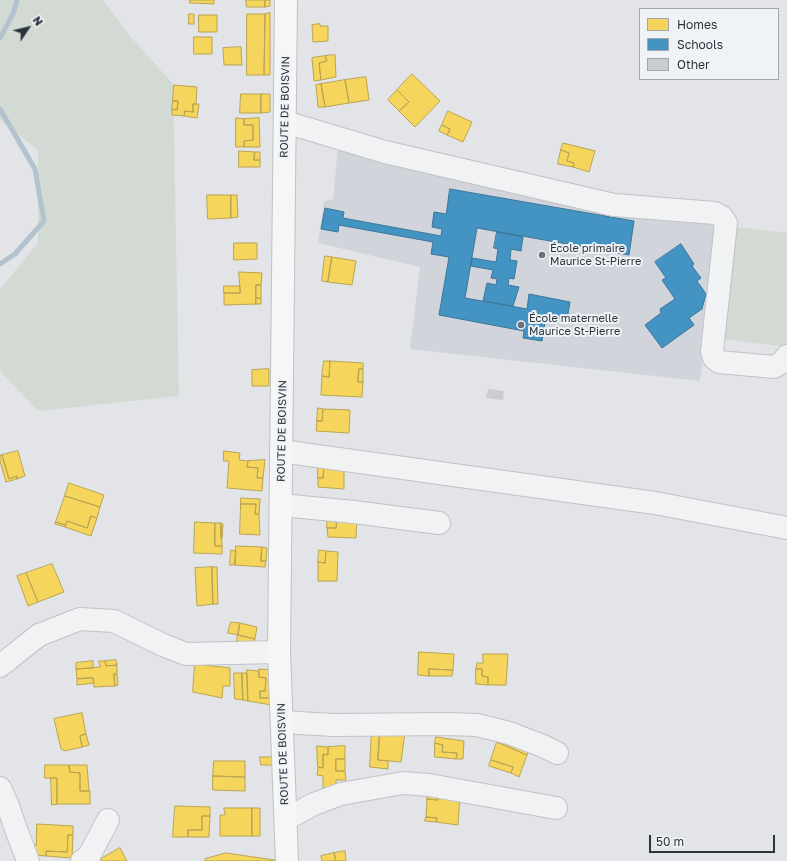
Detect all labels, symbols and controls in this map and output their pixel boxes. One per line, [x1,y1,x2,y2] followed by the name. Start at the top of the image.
[8,8,48,48] north arrow
[639,8,779,80] legend
[31,14,46,28] text: N
[677,17,717,32] text: Homes
[677,37,723,52] text: Schools
[278,56,292,158] street label: ROUTE DE BOISVIN
[677,57,710,72] text: Other
[550,242,641,268] place label: École primaire Maurice St-Pierre
[537,250,547,260] marker: École primaire Maurice St-Pierre
[529,312,620,338] place label: École maternelle Maurice St-Pierre
[516,320,526,330] marker: École maternelle Maurice St-Pierre
[275,380,289,482] street label: ROUTE DE BOISVIN
[275,703,291,805] street label: ROUTE DE BOISVIN
[651,827,777,853] scale bar
[656,834,684,849] text: 50 m

